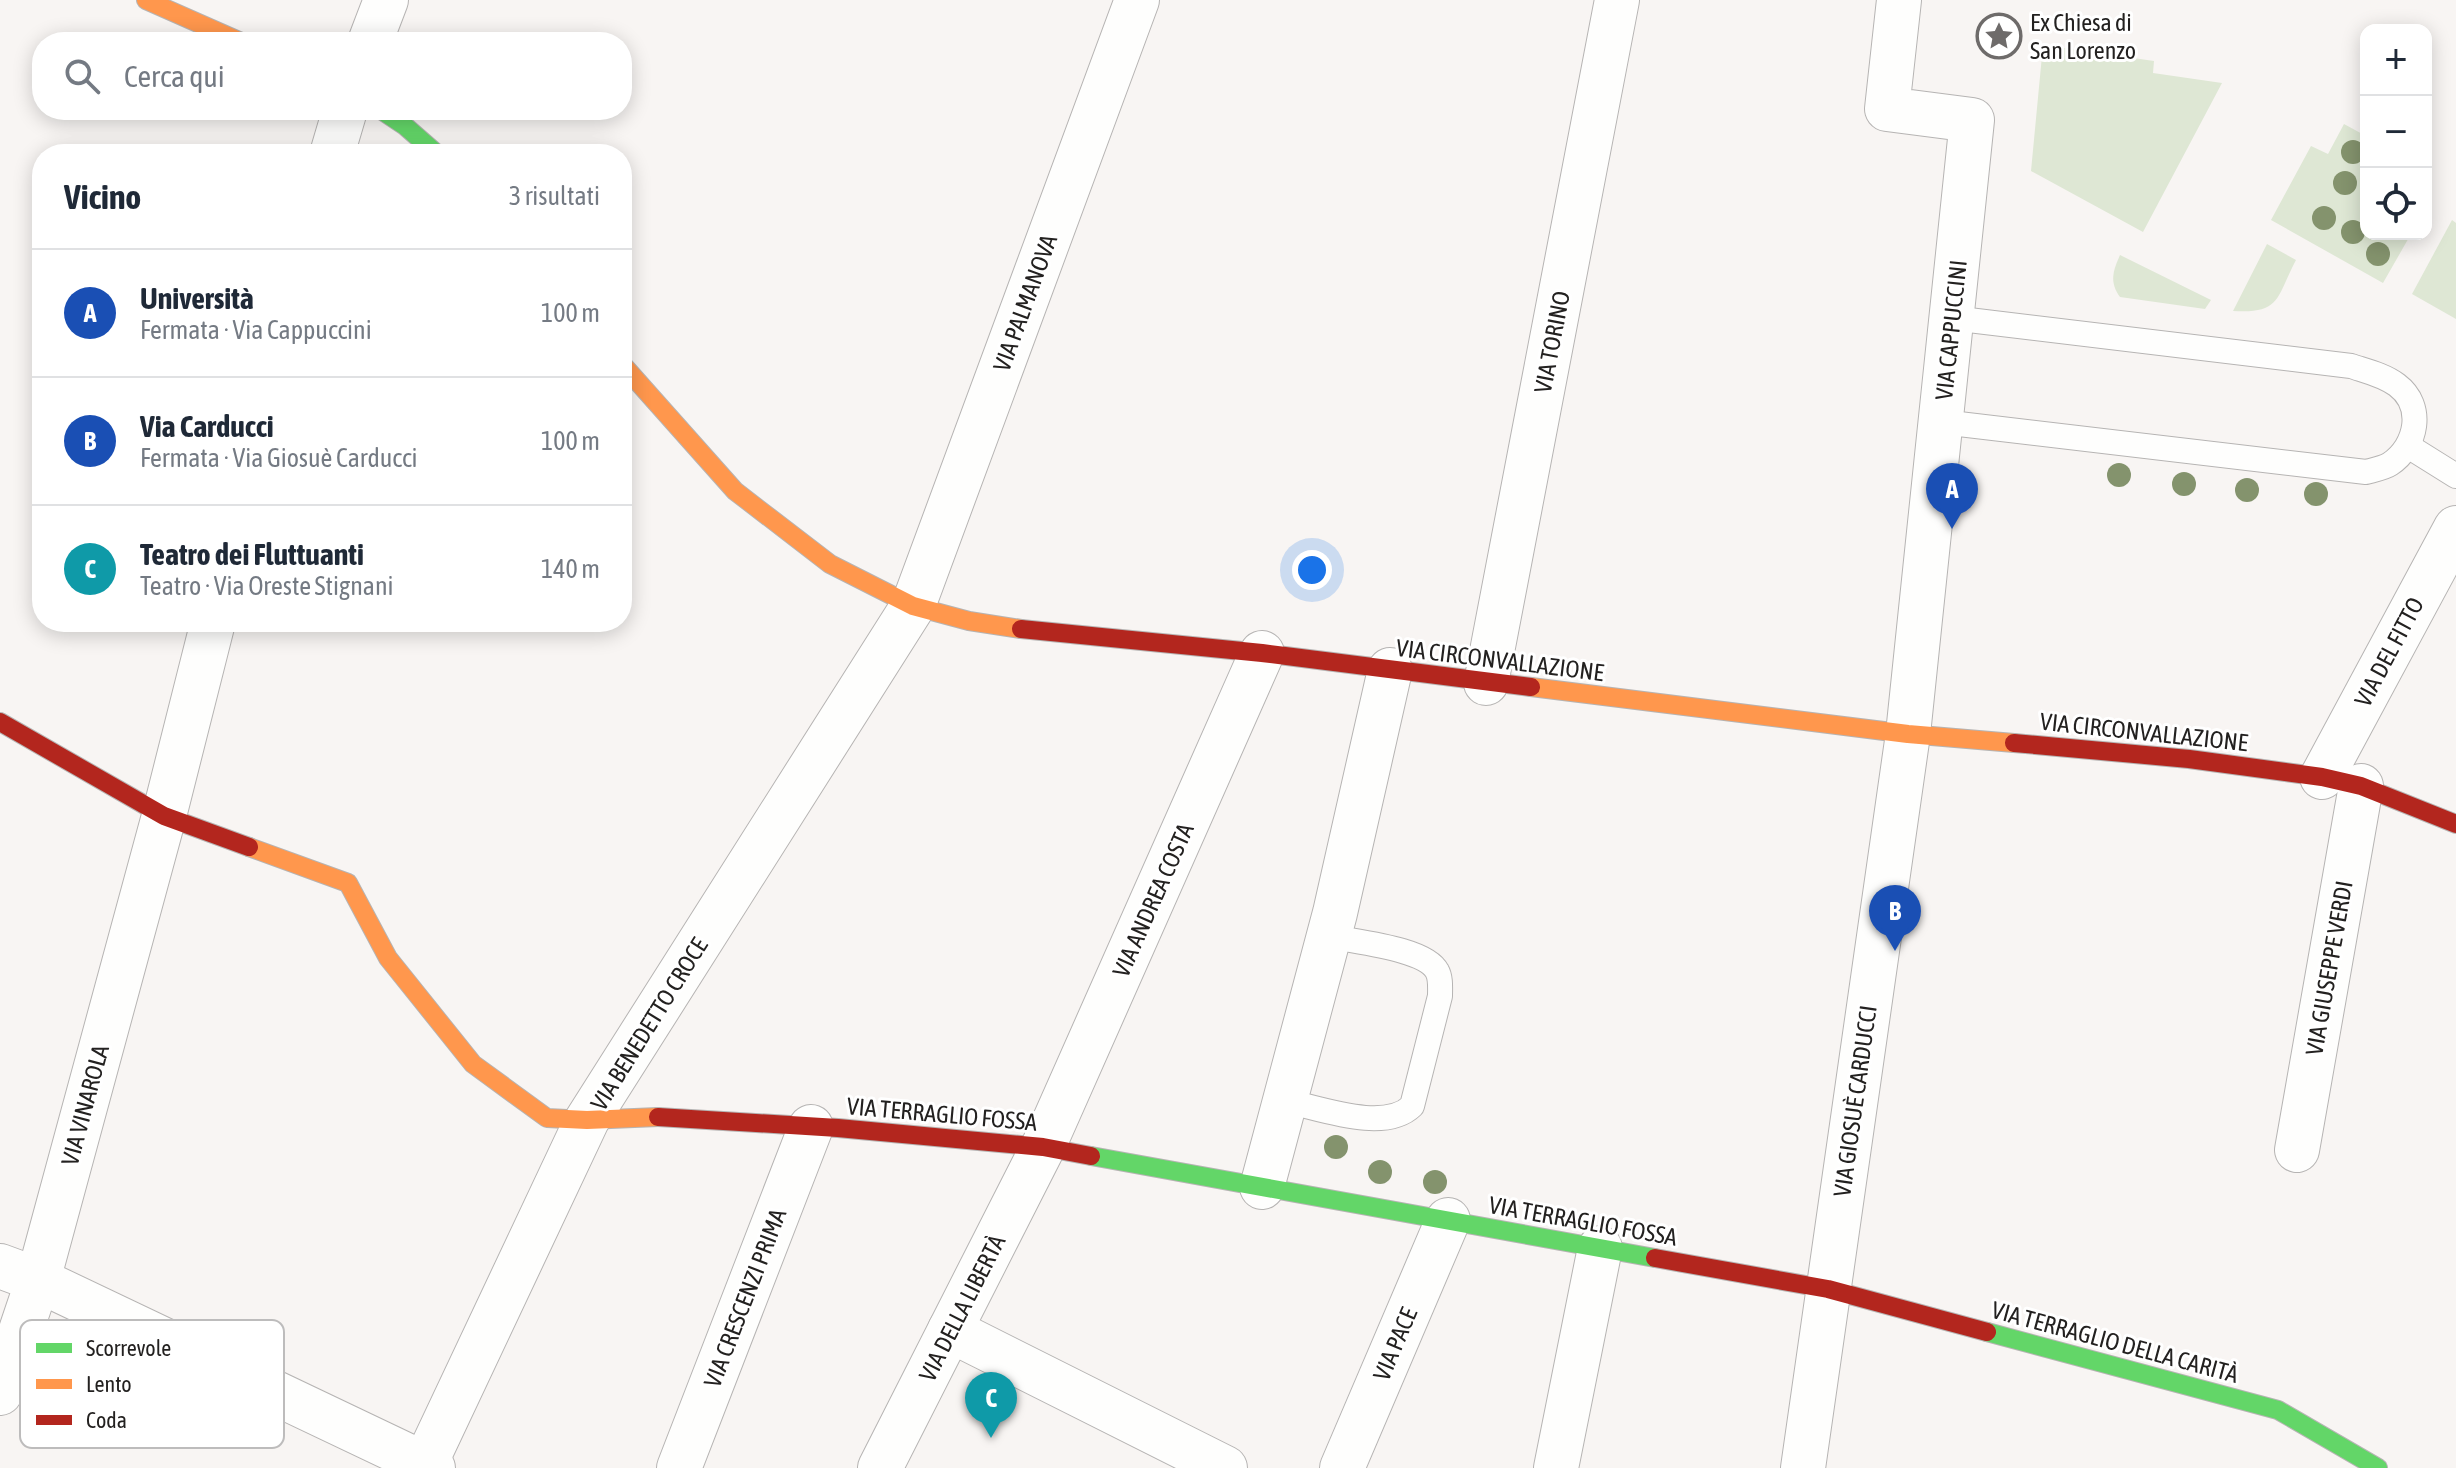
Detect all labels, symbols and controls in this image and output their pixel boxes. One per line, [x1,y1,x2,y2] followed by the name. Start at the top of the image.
[2030,9,2136,64] place label: Ex Chiesa di San Lorenzo
[1975,12,2023,60] place icon: Ex Chiesa di San Lorenzo
[2360,24,2432,240] map controls
[2360,24,2432,96] button: +
[32,32,632,120] search box
[60,54,104,98] icon: search
[124,59,225,93] text: Cerca qui
[2360,96,2432,168] button: −
[2360,168,2432,240] button: locate
[64,177,141,216] text: Vicino
[509,181,600,211] text: 3 risultati
[988,231,1062,375] street label: VIA PALMANOVA
[1930,259,1972,401] street label: VIA CAPPUCCINI
[140,281,254,315] text: Università
[1529,289,1575,395] street label: VIA TORINO
[84,298,96,328] text: A
[541,298,600,328] text: 100 m
[140,315,372,345] text: Fermata · Via Cappuccini
[140,409,274,443] text: Via Carducci
[84,426,96,456] text: B
[541,426,600,456] text: 100 m
[140,443,418,473] text: Fermata · Via Giosuè Carducci
[1926,463,1978,529] pin: A
[140,537,364,571] text: Teatro dei Fluttuanti
[1292,550,1332,590] your location
[84,554,96,584] text: C
[541,554,600,584] text: 140 m
[140,571,393,601] text: Teatro · Via Oreste Stignani
[2349,593,2429,711] street label: VIA DEL FITTO
[1395,634,1605,686] street label: VIA CIRCONVALLAZIONE
[2039,708,2249,756] street label: VIA CIRCONVALLAZIONE
[1107,819,1199,981] street label: VIA ANDREA COSTA
[2300,879,2358,1057] street label: VIA GIUSEPPE VERDI
[1869,885,1921,951] pin: B
[585,933,713,1115] street label: VIA BENEDETTO CROCE
[1828,1004,1882,1198] street label: VIA GIOSUÈ CARDUCCI
[56,1042,114,1168] street label: VIA VINAROLA
[846,1092,1038,1136] street label: VIA TERRAGLIO FOSSA
[1487,1191,1679,1251] street label: VIA TERRAGLIO FOSSA
[699,1205,792,1391] street label: VIA CRESCENZI PRIMA
[914,1230,1011,1386] street label: VIA DELLA LIBERTÀ
[1989,1296,2241,1388] street label: VIA TERRAGLIO DELLA CARITÀ
[1368,1304,1422,1384] street label: VIA PACE
[20,1320,284,1448] legend
[86,1335,171,1361] text: Scorrevole
[86,1371,132,1397] text: Lento
[965,1372,1017,1438] pin: C
[86,1407,127,1433] text: Coda

